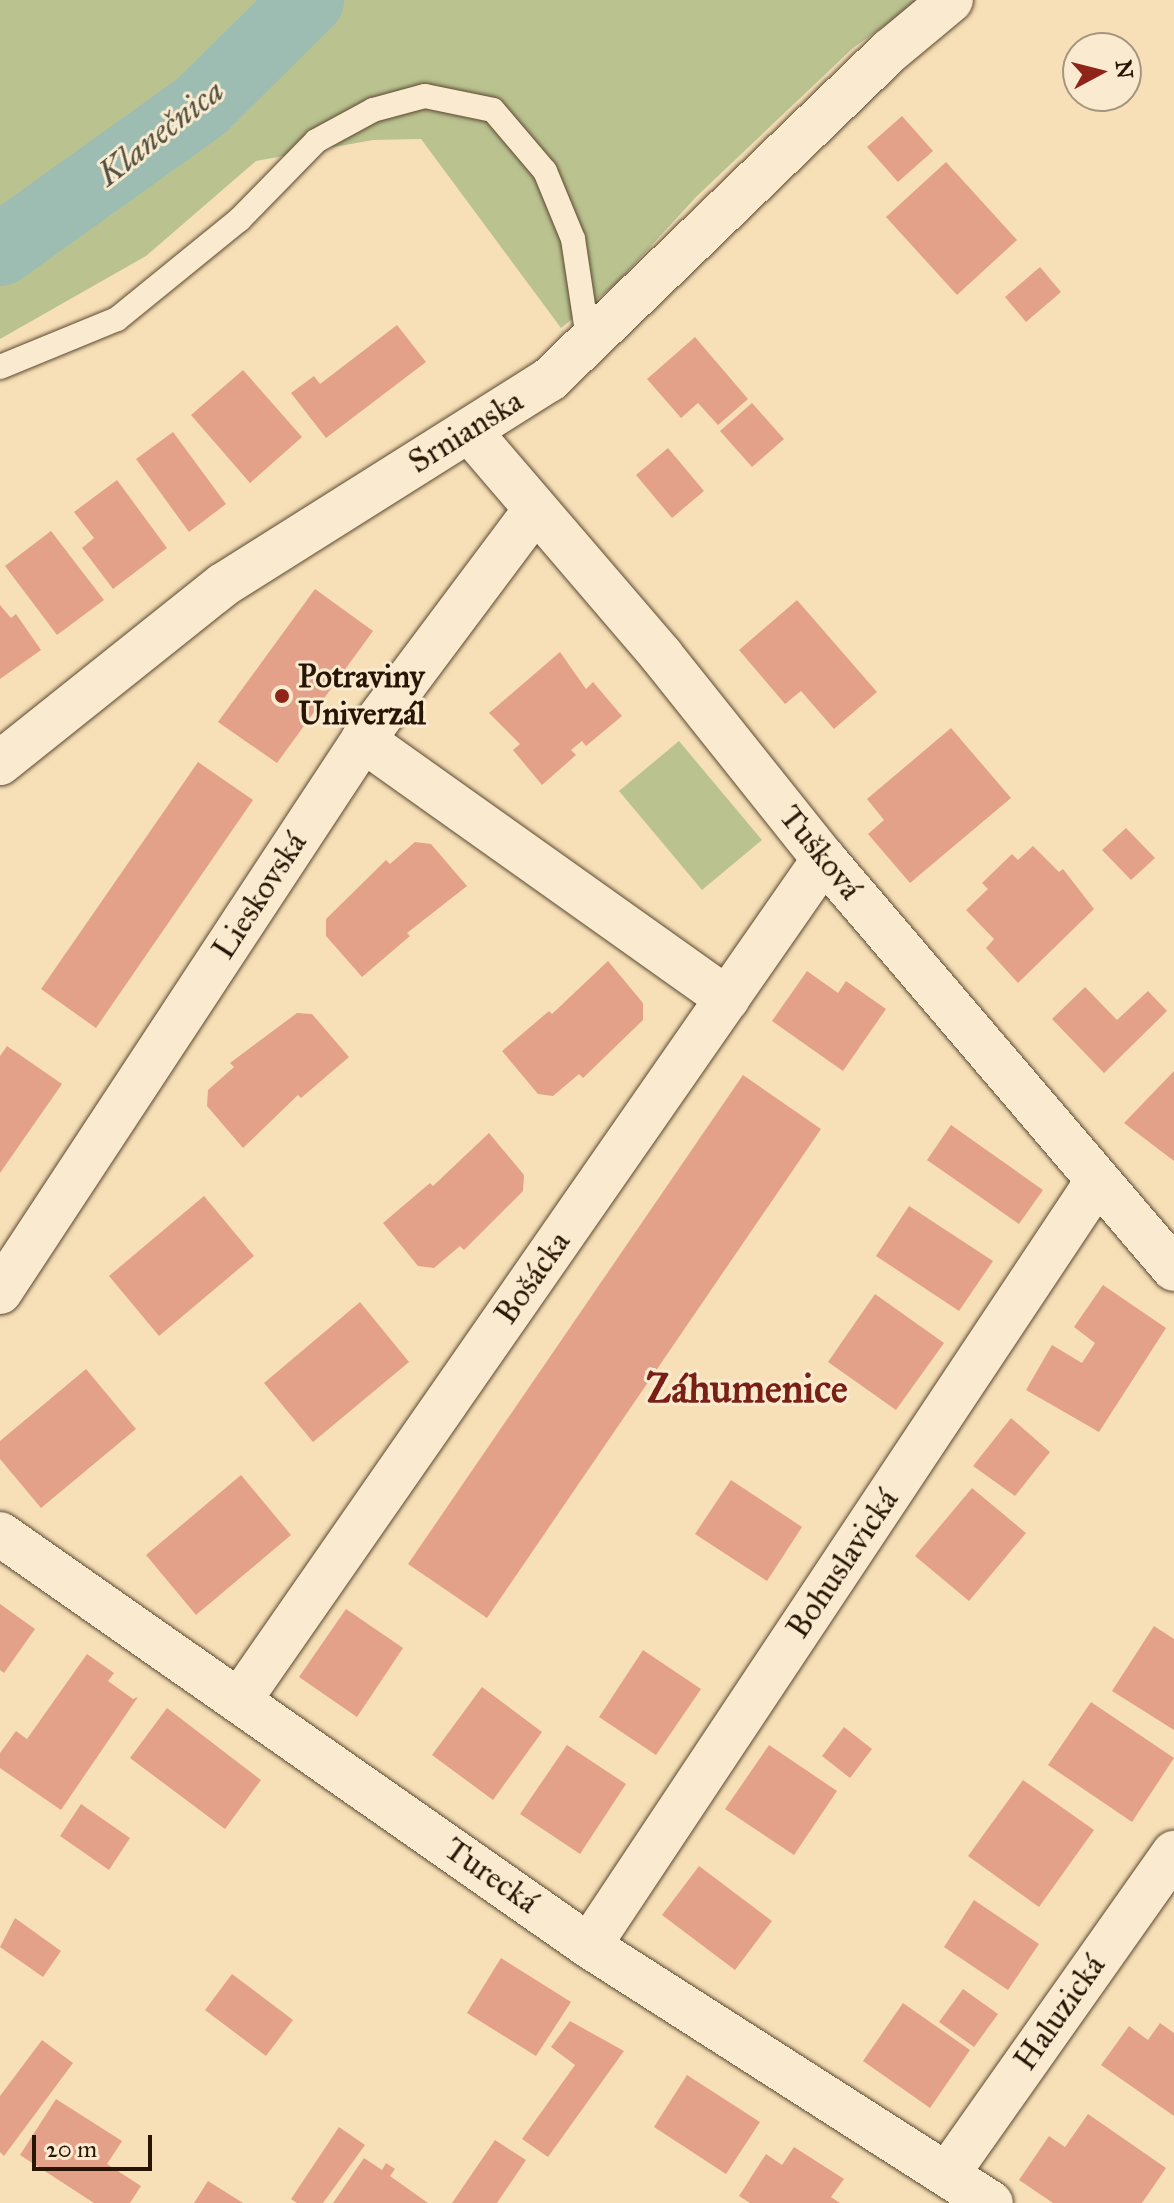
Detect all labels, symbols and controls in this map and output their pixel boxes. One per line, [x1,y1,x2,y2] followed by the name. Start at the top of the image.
[1062,32,1142,112] north arrow
[1110,58,1139,80] text: N
[89,70,231,194] water label: Klanečnica
[402,382,530,482] street label: Srnianska
[298,659,426,734] place label: Potraviny Univerzál
[273,687,291,705] marker: Potraviny Univerzál
[771,798,869,908] street label: Tušková
[205,825,315,967] street label: Lieskovská
[487,1224,579,1332] street label: Bošácka
[646,1365,848,1413] district label: Záhumenice
[779,1482,907,1646] street label: Bohuslavická
[437,1830,545,1922] street label: Turecká
[1006,1948,1114,2078] street label: Haluzická
[36,2119,156,2169] scale bar
[46,2134,97,2164] text: 20 m

